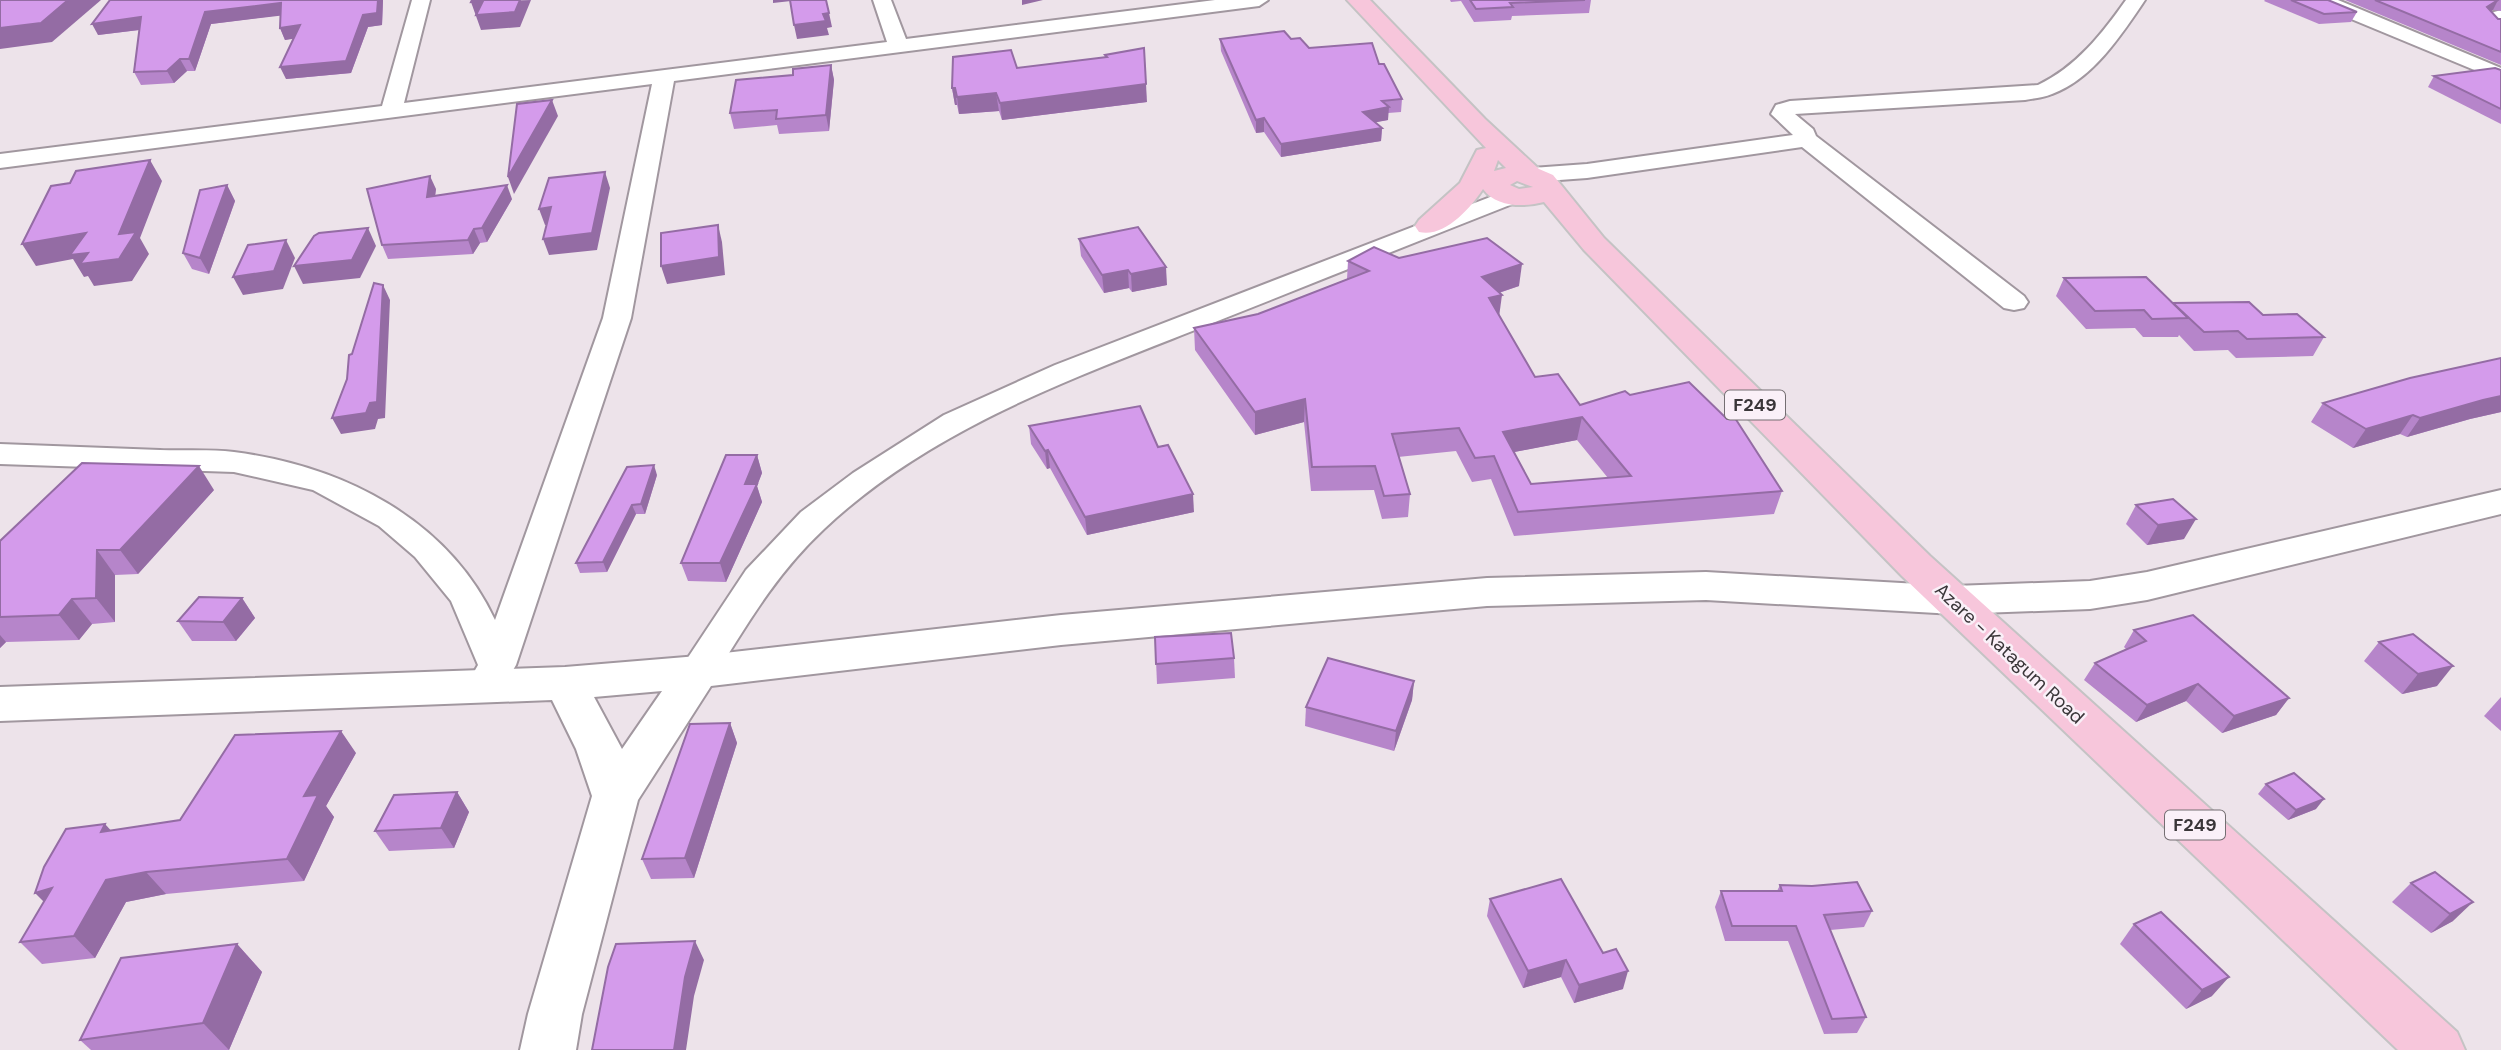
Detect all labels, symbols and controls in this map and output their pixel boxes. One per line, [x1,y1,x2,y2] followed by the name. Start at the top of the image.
[1725,390,1785,419] road number: F249
[1930,577,2090,729] street label: Azare - Katagum Road
[2165,810,2225,840] road number: F249

